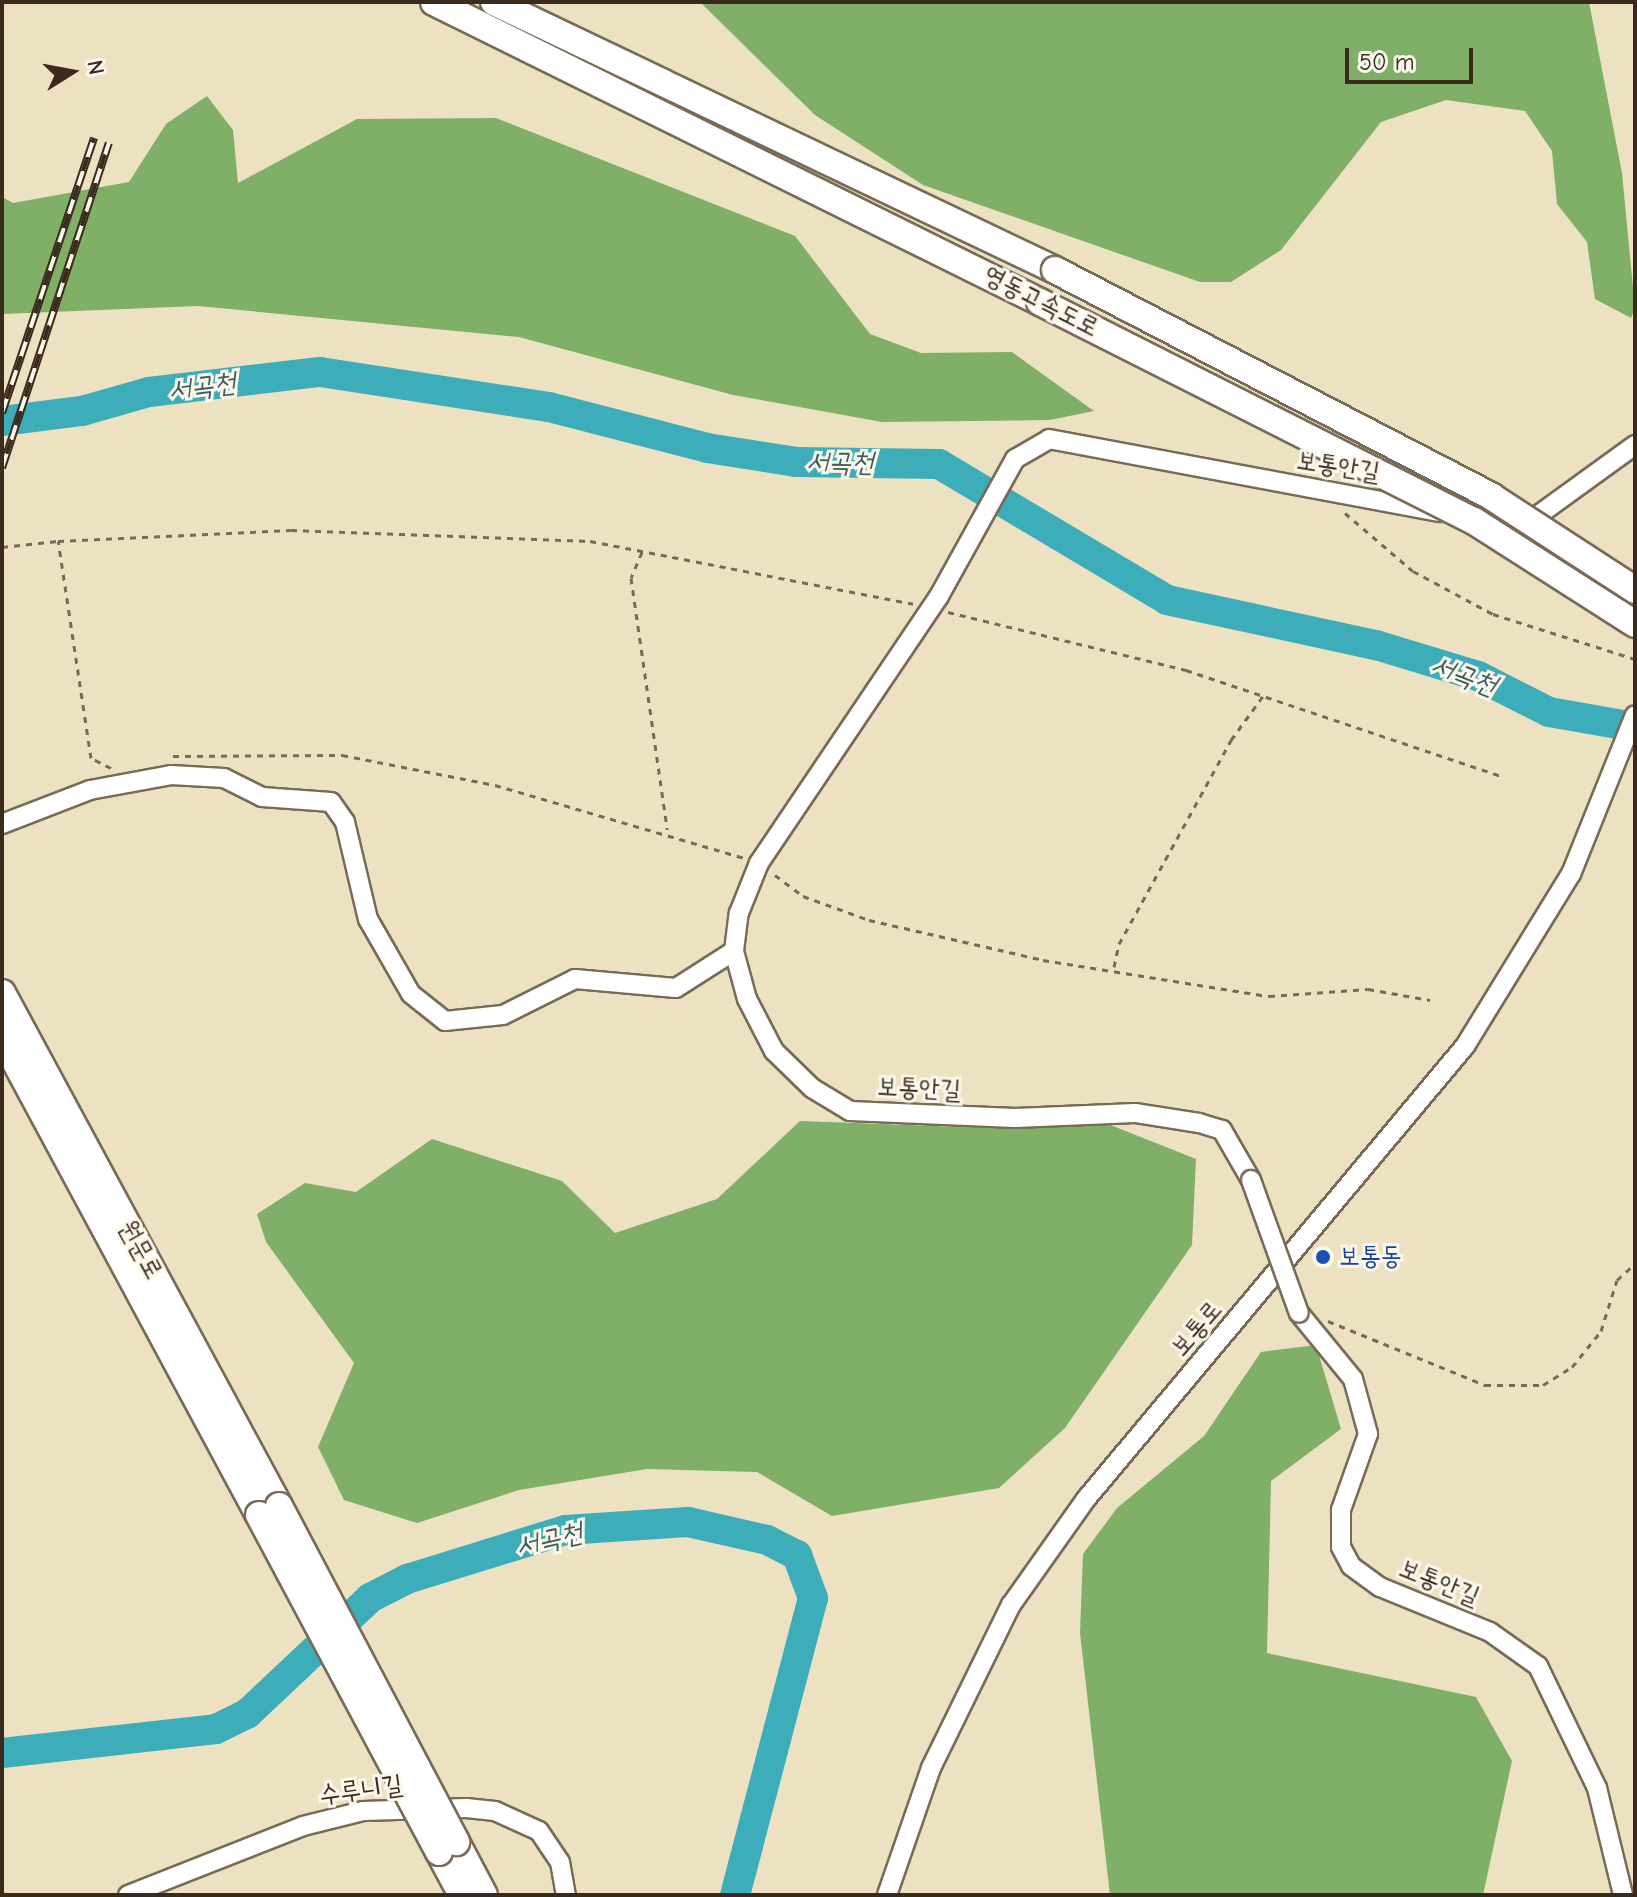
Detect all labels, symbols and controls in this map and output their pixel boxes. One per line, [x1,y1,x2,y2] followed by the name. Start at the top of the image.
[32,32,112,112] north arrow
[1349,32,1477,82] scale bar
[1359,48,1415,76] text: 50 m
[81,58,110,77] text: N
[978,260,1104,344] street label: 영동고속도로
[166,365,238,407] water label: 서곡천
[806,445,874,479] water label: 서곡천
[1294,445,1382,489] street label: 보통안길
[1426,647,1502,703] water label: 서곡천
[876,1071,962,1107] street label: 보통안길
[111,1215,169,1285] street label: 원문로
[1339,1241,1402,1273] place label: 보통동
[1314,1248,1332,1266] marker: 보통동
[1165,1295,1229,1363] street label: 보통로
[512,1515,586,1563] water label: 서곡천
[1394,1553,1484,1613] street label: 보통안길
[317,1770,405,1812] street label: 수루니길

